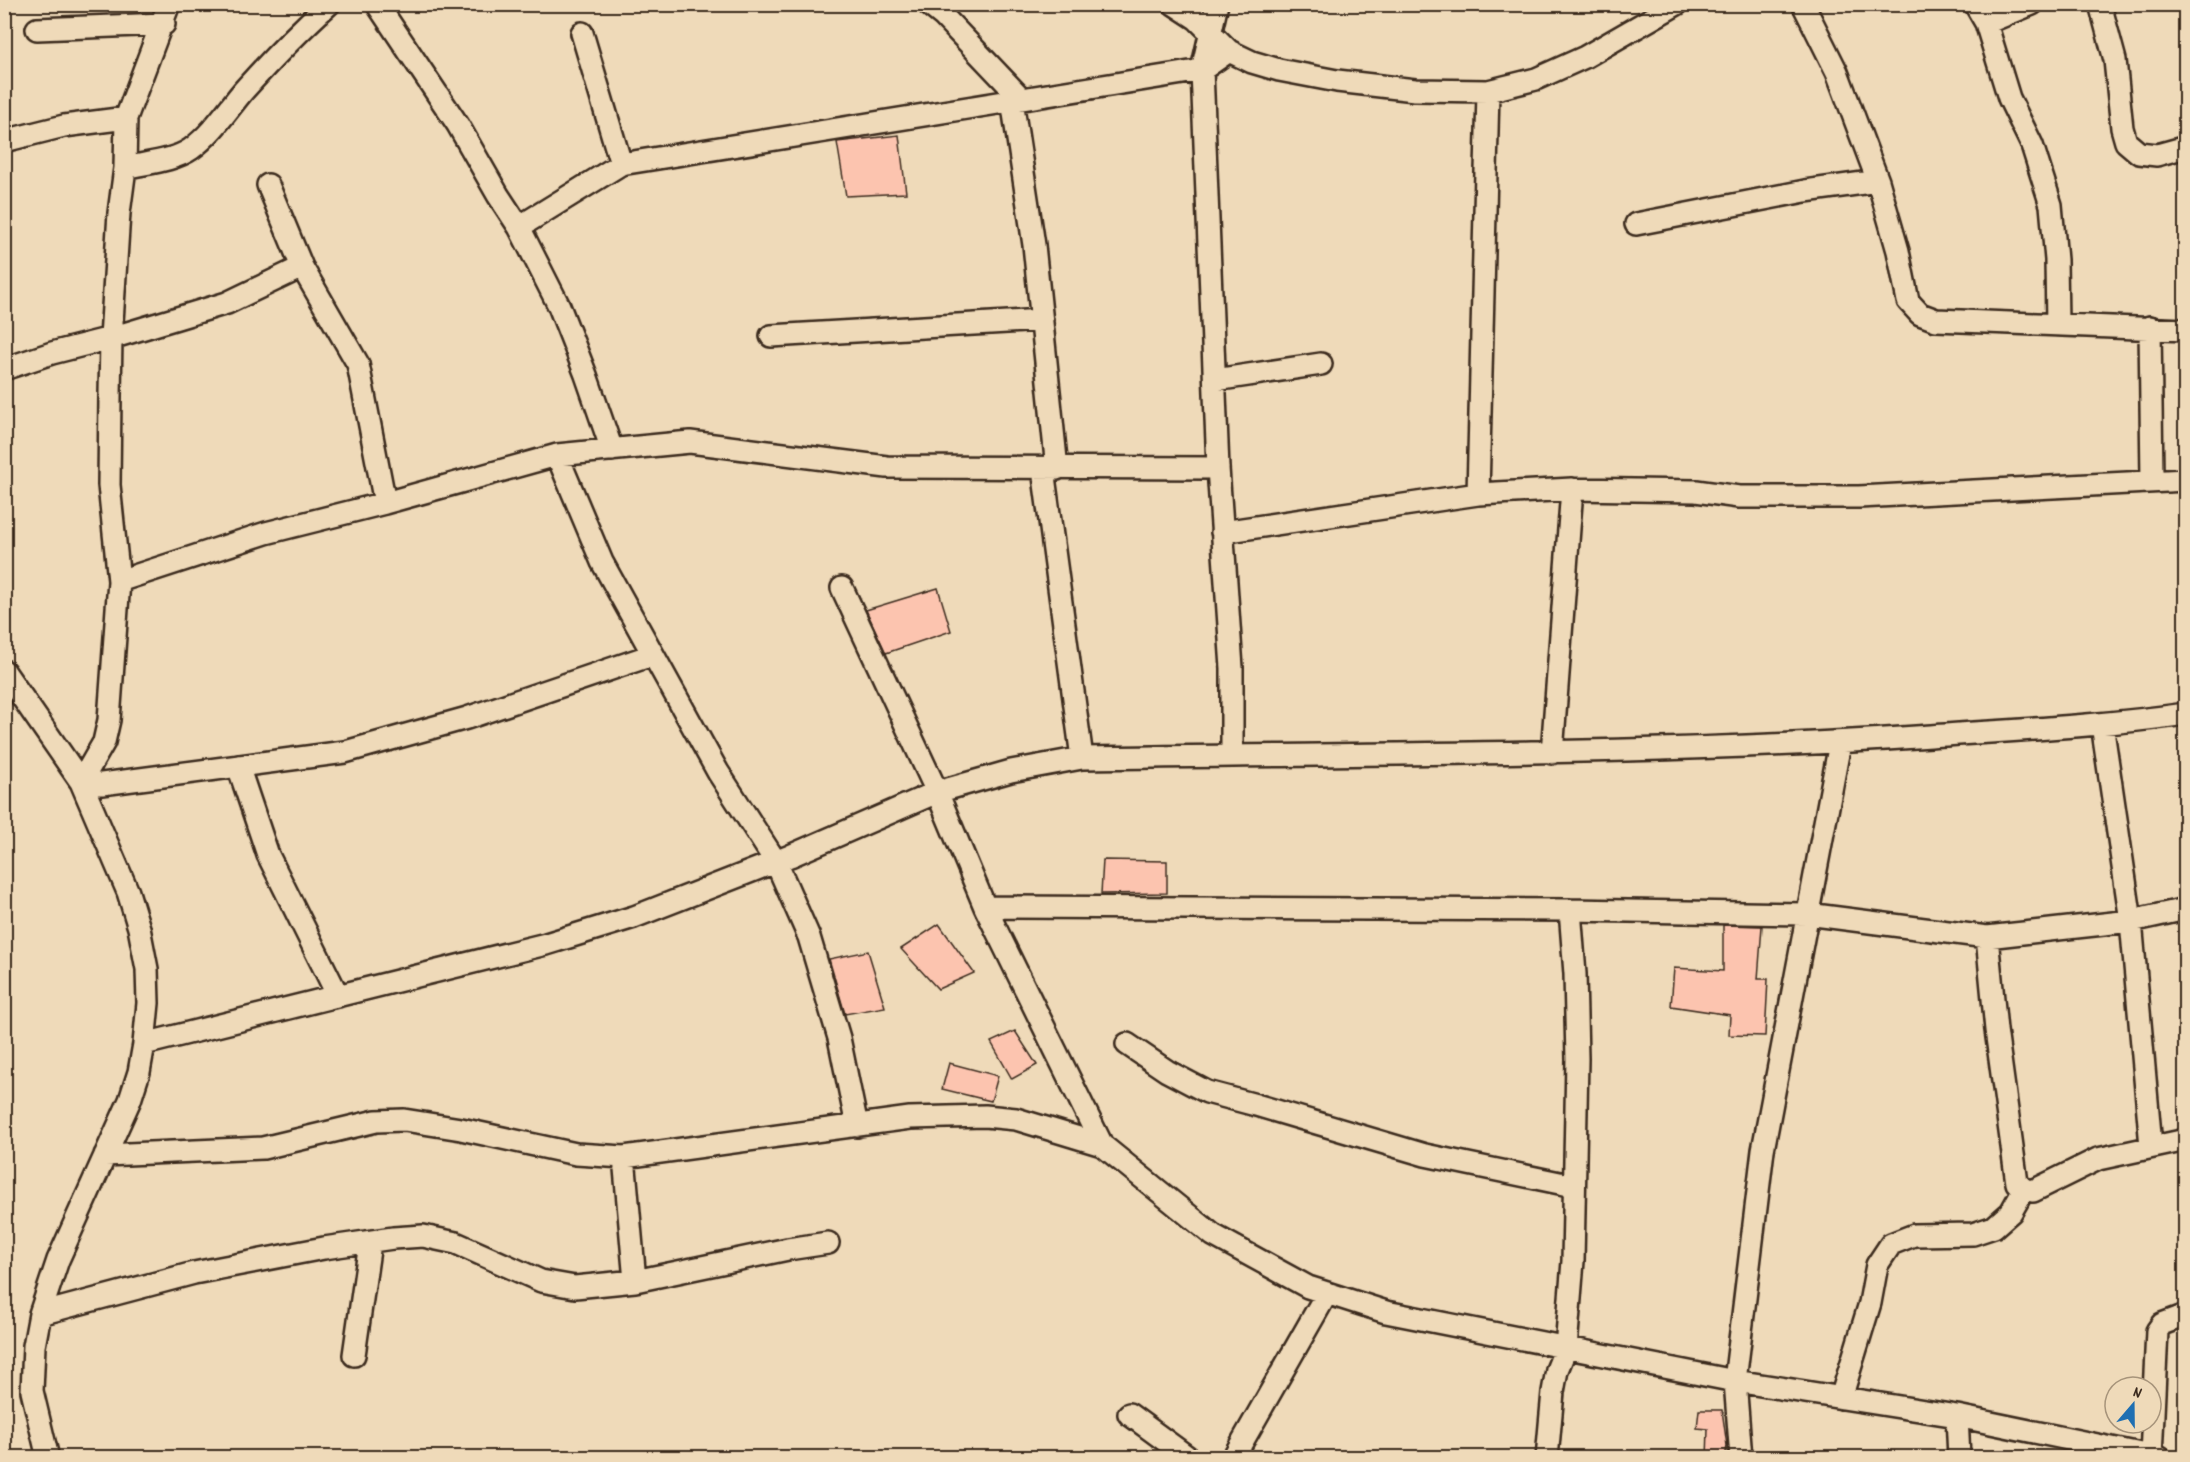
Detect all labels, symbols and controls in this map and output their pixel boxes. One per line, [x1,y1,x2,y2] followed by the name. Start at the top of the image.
[2103,1375,2163,1435] north arrow
[2130,1381,2145,1405] text: N

